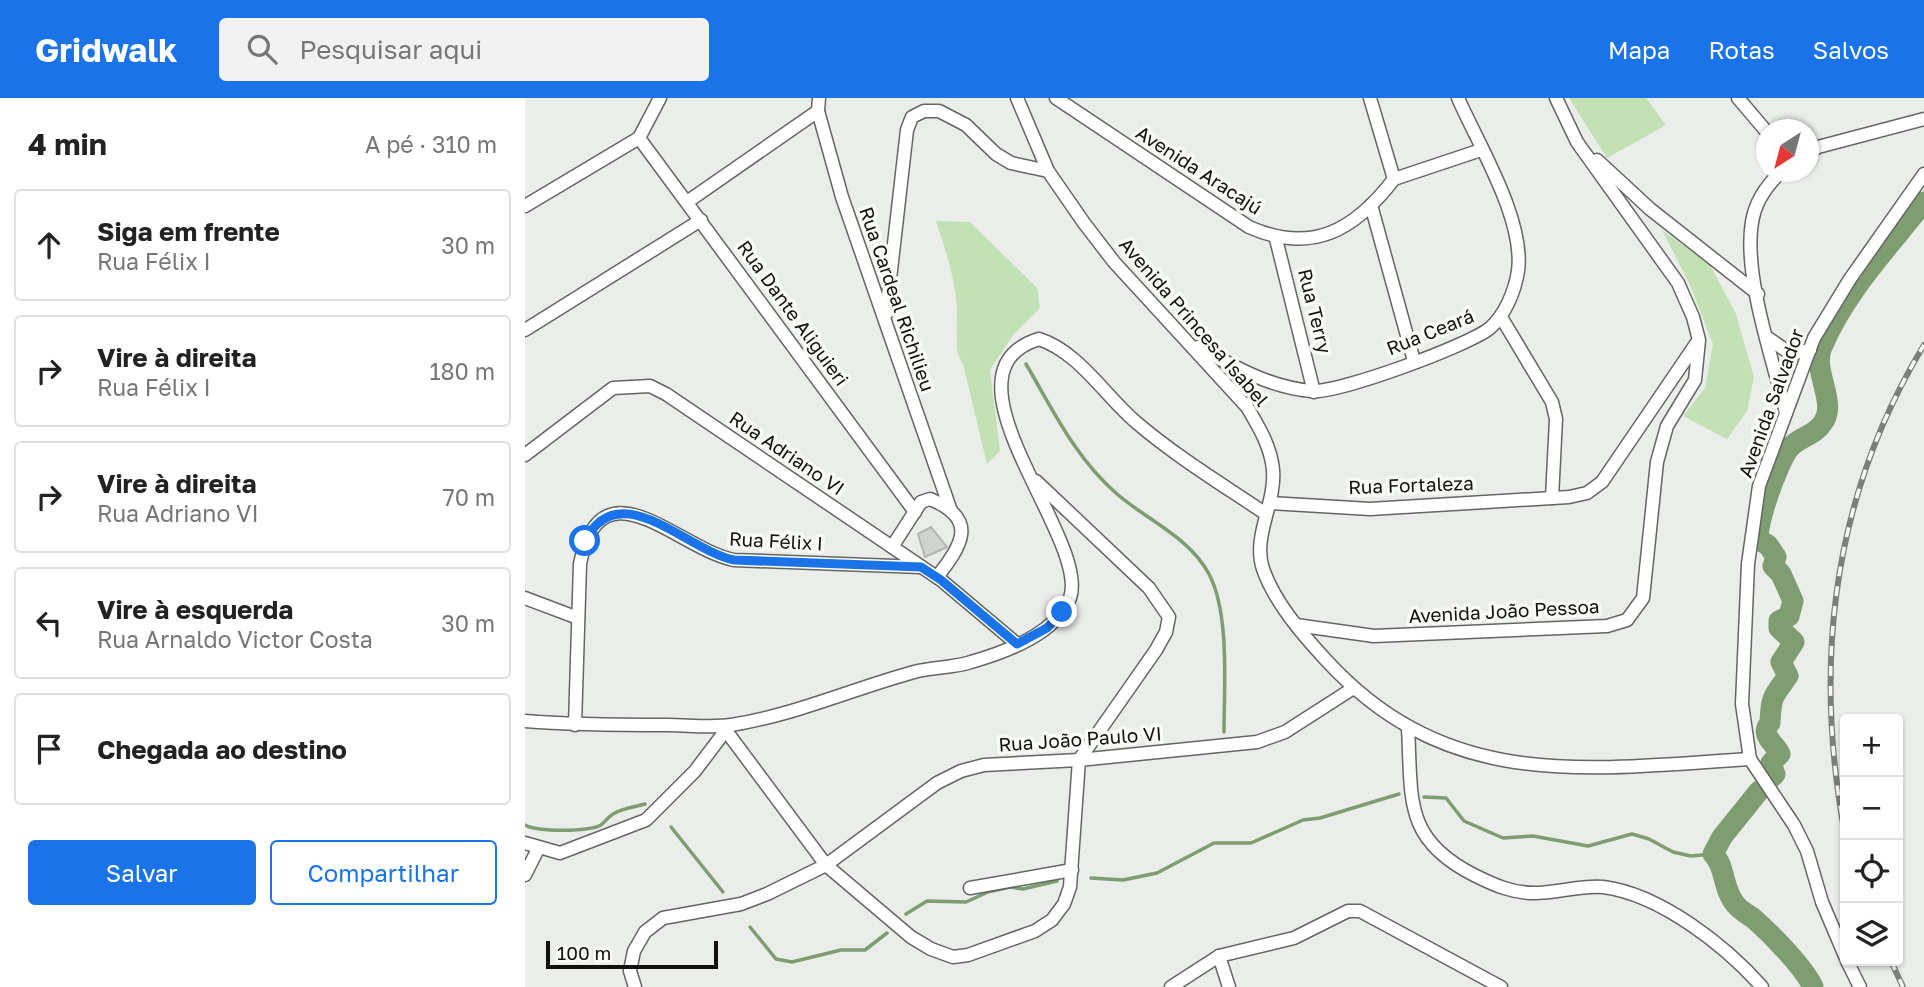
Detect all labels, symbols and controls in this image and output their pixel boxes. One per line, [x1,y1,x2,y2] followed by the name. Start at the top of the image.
[219,18,709,81] search box
[35,30,177,69] text: Gridwalk
[243,30,281,68] icon: search
[299,34,482,65] text: Pesquisar aqui
[1608,35,1670,64] text: Mapa
[1708,35,1775,64] text: Rotas
[1813,35,1889,64] text: Salvos
[1756,119,1819,182] north arrow
[1132,120,1266,219] street label: Avenida Aracajú
[28,126,107,162] text: 4 min
[365,130,497,158] text: A pé · 310 m
[855,204,940,394] street label: Rua Cardeal Richilieu
[97,216,280,247] text: Siga em frente
[30,226,68,264] icon: ahead
[441,231,495,259] text: 30 m
[1115,233,1274,411] street label: Avenida Princesa Isabel
[733,236,854,390] street label: Rua Dante Aliguieri
[97,247,211,275] text: Rua Félix I
[1294,266,1337,356] street label: Rua Terry
[1383,304,1477,359] street label: Rua Ceará
[1733,325,1808,480] street label: Avenida Salvador
[97,342,257,373] text: Vire à direita
[30,352,68,390] icon: right
[429,357,495,385] text: 180 m
[97,373,211,401] text: Rua Félix I
[726,406,849,499] street label: Rua Adriano VI
[97,468,257,499] text: Vire à direita
[1348,471,1474,498] street label: Rua Fortaleza
[30,478,68,516] icon: right
[442,483,495,511] text: 70 m
[97,499,259,527] text: Rua Adriano VI
[569,525,600,556] route start
[728,527,824,554] street label: Rua Félix I
[97,594,293,625] text: Vire à esquerda
[1408,594,1600,627] street label: Avenida João Pessoa
[1046,596,1077,627] route end
[30,604,68,642] icon: left
[441,609,495,637] text: 30 m
[97,625,373,653] text: Rua Arnaldo Victor Costa
[1840,714,1903,966] map controls
[1840,714,1903,777] button: +
[998,721,1162,756] street label: Rua João Paulo VI
[30,730,68,768] icon: arrive
[97,734,347,765] text: Chegada ao destino
[1840,777,1903,840] button: −
[28,840,256,905] button: Salvar
[270,840,497,905] button: Compartilhar
[1840,840,1903,903] button: locate
[1840,903,1903,966] button: layers
[546,938,717,970] scale bar
[557,941,611,964] text: 100 m

